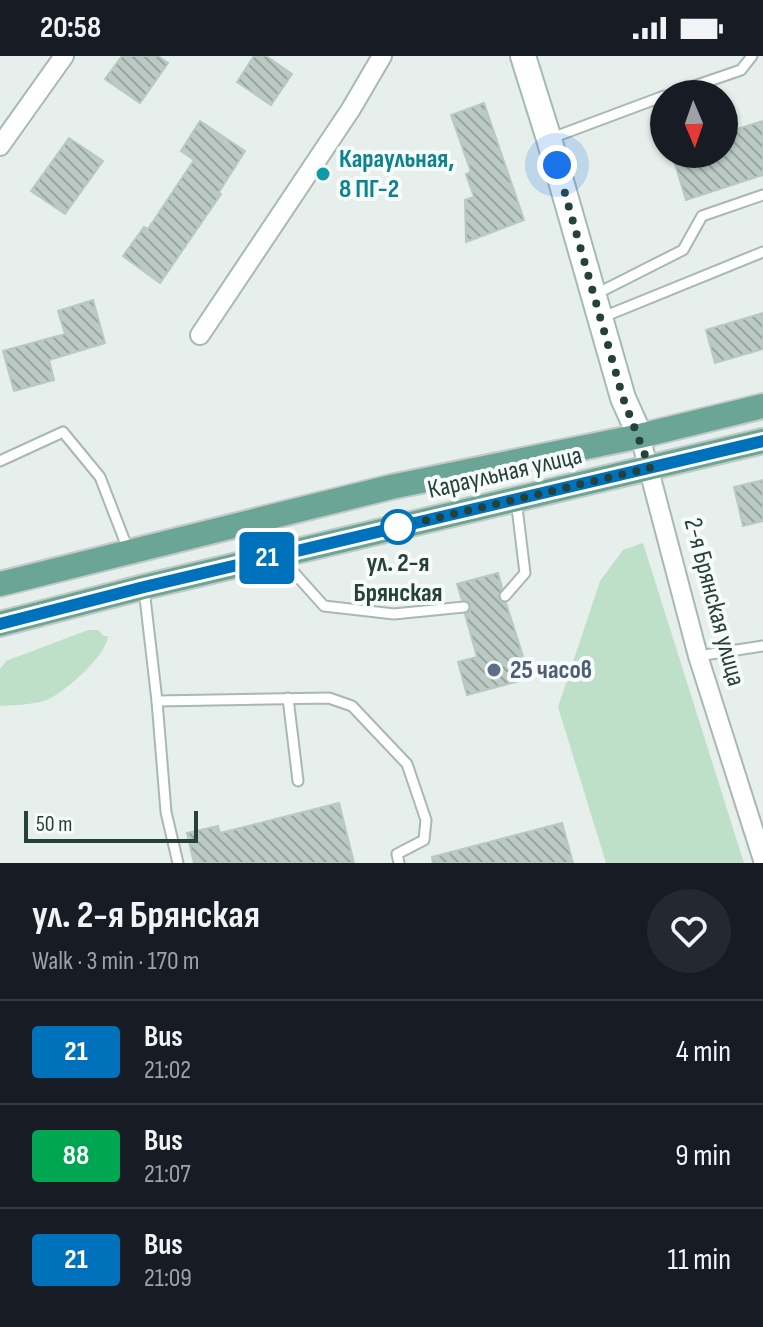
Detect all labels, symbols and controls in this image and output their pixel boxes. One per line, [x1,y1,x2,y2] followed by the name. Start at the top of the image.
[40,10,101,46] text: 20:58
[650,80,738,168] north arrow
[650,80,738,168] map controls
[339,144,454,205] place label: Караульная, 8 ПГ-2
[537,145,577,185] your location
[314,165,332,183] marker: Караульная, 8 ПГ-2
[425,440,585,506] street label: Караульная улица
[381,510,415,544] marker: ул. 2-я Брянская
[677,514,751,690] street label: 2-я Брянская улица
[231,532,303,584] line badge: 21
[255,541,279,574] text: 21
[353,548,443,609] place label: ул. 2-я Брянская
[510,655,592,686] place label: 25 часов
[485,661,503,679] marker: 25 часов
[24,807,198,843] scale bar
[36,811,72,838] text: 50 m
[647,889,731,973] button: heart
[32,893,260,938] text: ул. 2-я Брянская
[32,946,199,977] text: Walk · 3 min · 170 m
[144,1019,183,1055] text: Bus
[676,1034,731,1070] text: 4 min
[64,1035,88,1068] text: 21
[144,1055,191,1086] text: 21:02
[144,1123,183,1159] text: Bus
[675,1138,731,1174] text: 9 min
[63,1139,89,1172] text: 88
[144,1159,191,1190] text: 21:07
[144,1227,183,1263] text: Bus
[668,1242,731,1278] text: 11 min
[64,1243,88,1276] text: 21
[144,1263,192,1294] text: 21:09

